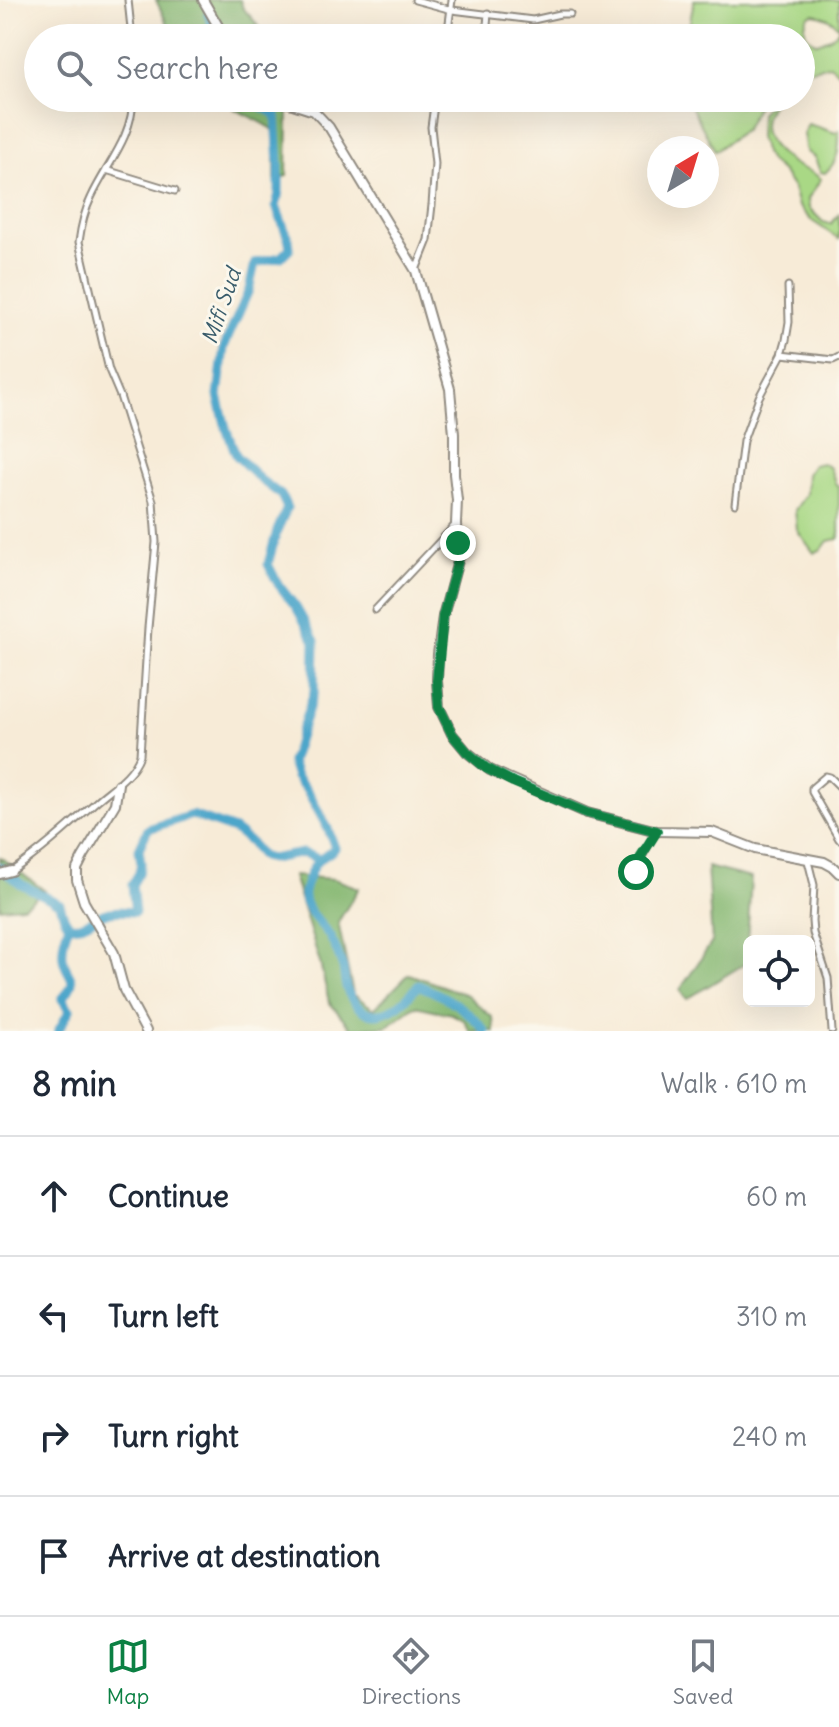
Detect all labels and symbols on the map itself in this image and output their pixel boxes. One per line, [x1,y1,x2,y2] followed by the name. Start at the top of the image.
[647,136,719,208] north arrow
[195,262,248,347] water label: Mifi Sud
[440,525,476,561] route end
[618,854,654,890] route start

